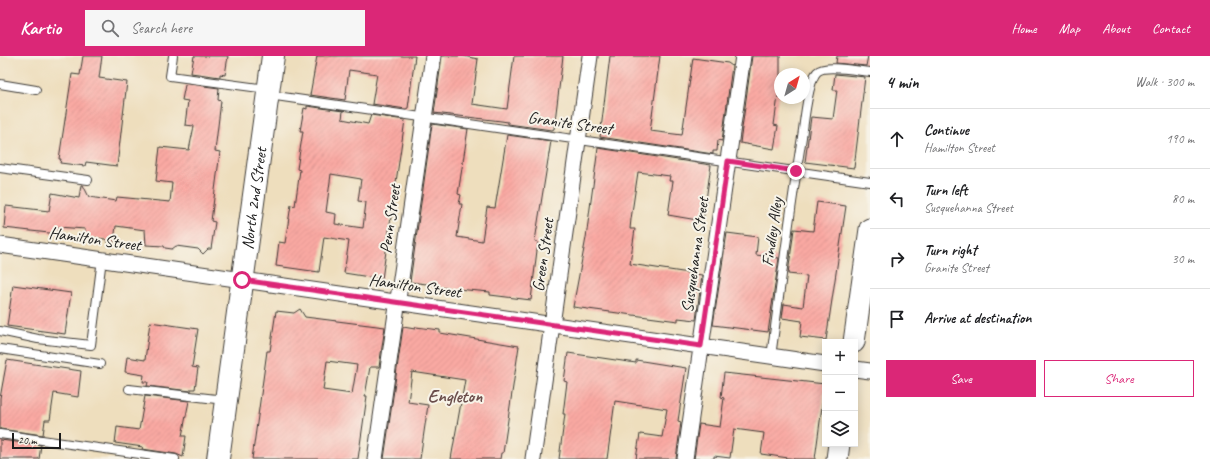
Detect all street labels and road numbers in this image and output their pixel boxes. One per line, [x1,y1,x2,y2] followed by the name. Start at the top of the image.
[527,107,616,140] street label: Granite Street
[236,144,271,251] street label: North 2nd Street
[375,181,406,255] street label: Penn Street
[677,194,714,314] street label: Susquehanna Street
[757,195,787,268] street label: Findley Alley
[527,215,559,293] street label: Green Street
[48,222,145,256] street label: Hamilton Street
[368,269,465,303] street label: Hamilton Street

